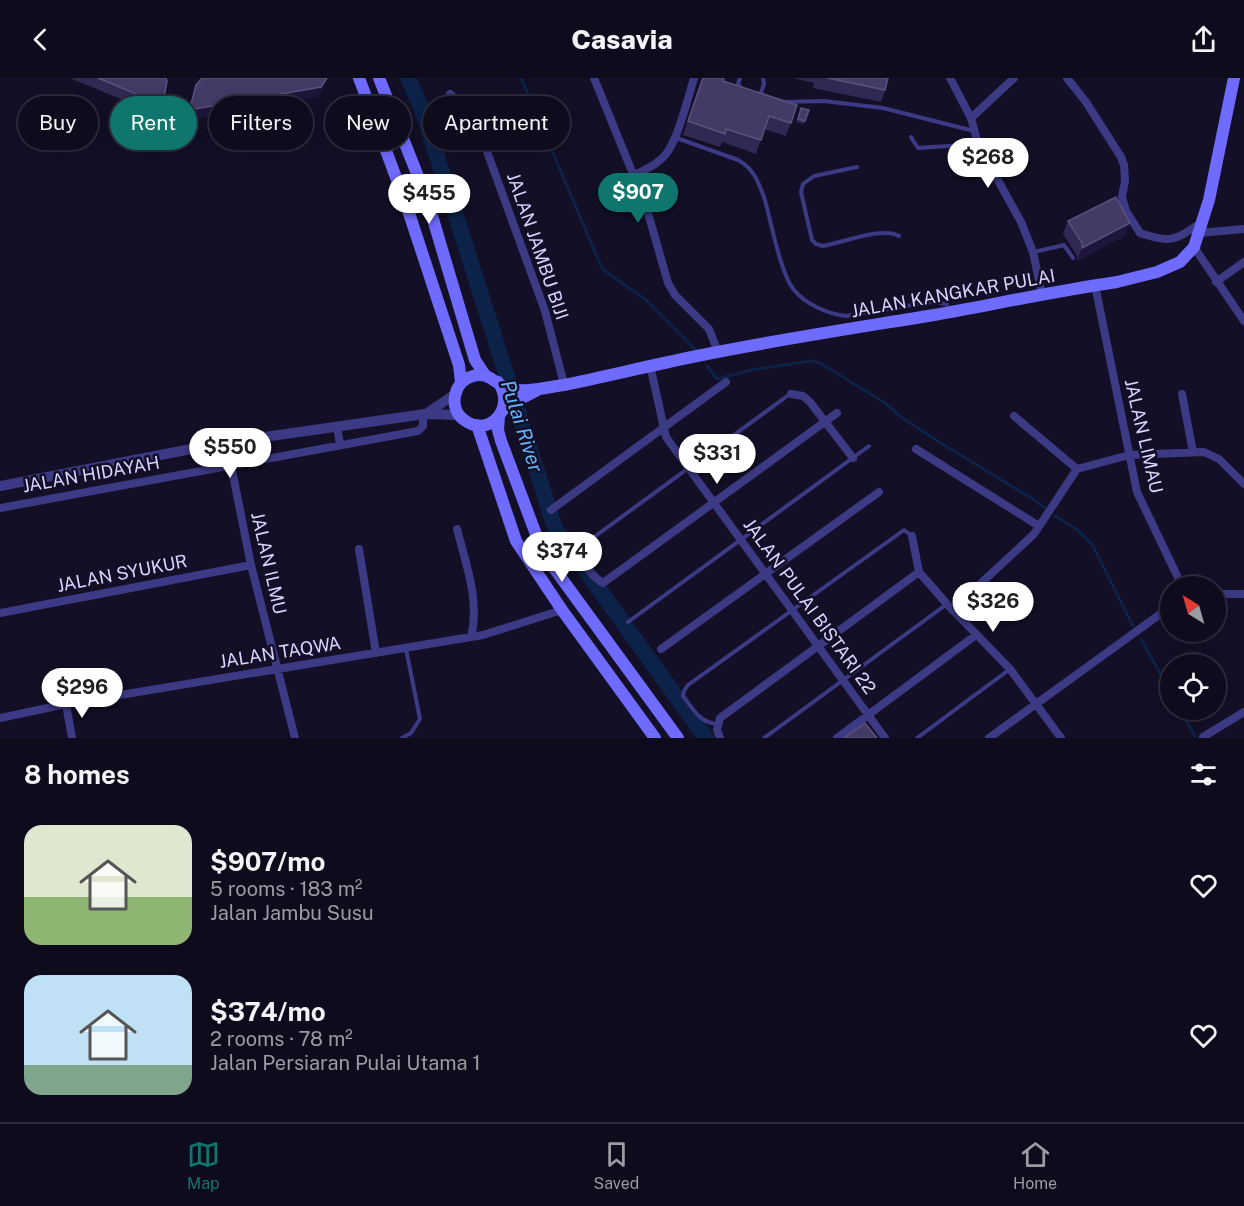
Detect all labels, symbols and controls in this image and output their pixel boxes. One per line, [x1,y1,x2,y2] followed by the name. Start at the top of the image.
[24,23,57,56] icon: back
[571,23,673,55] text: Casavia
[1187,23,1220,56] icon: share
[18,96,98,150] chip: Buy
[110,96,197,150] chip: Rent
[209,96,313,150] chip: Filters
[325,96,411,150] chip: New
[423,96,570,150] chip: Apartment
[952,138,1024,189] pin: $268
[962,145,1014,169] text: $268
[503,170,573,322] street label: JALAN JAMBU BIJI
[602,173,674,224] pin: $907
[393,174,465,225] pin: $455
[612,180,664,204] text: $907
[402,181,456,205] text: $455
[849,265,1057,321] street label: JALAN KANGKAR PULAI
[496,377,548,476] water label: Pulai River
[1121,377,1167,495] street label: JALAN LIMAU
[194,428,266,479] pin: $550
[681,434,753,485] pin: $331
[203,435,257,459] text: $550
[693,441,741,465] text: $331
[21,452,161,496] street label: JALAN HIDAYAH
[247,510,291,616] street label: JALAN ILMU
[739,514,881,698] street label: JALAN PULAI BISTARI 22
[526,532,598,583] pin: $374
[536,539,588,563] text: $374
[55,550,189,596] street label: JALAN SYUKUR
[1160,576,1226,642] north arrow
[1160,576,1226,720] map controls
[957,582,1029,633] pin: $326
[967,589,1019,613] text: $326
[218,632,343,672] street label: JALAN TAQWA
[1160,654,1226,720] button: locate
[46,668,118,719] pin: $296
[56,675,108,699] text: $296
[1187,758,1220,791] icon: filters
[24,759,130,790] text: 8 homes
[210,846,326,877] text: $907/mo
[72,849,144,921] icon: home
[1187,869,1220,902] icon: heart
[210,877,362,901] text: 5 rooms · 183 m²
[210,901,374,925] text: Jalan Jambu Susu
[210,996,326,1027] text: $374/mo
[72,999,144,1071] icon: home
[1187,1019,1220,1052] icon: heart
[210,1027,353,1051] text: 2 rooms · 78 m²
[210,1051,481,1075] text: Jalan Persiaran Pulai Utama 1
[187,1138,220,1193] tab: Map
[594,1138,639,1193] tab: Saved
[1013,1138,1057,1193] tab: Home

